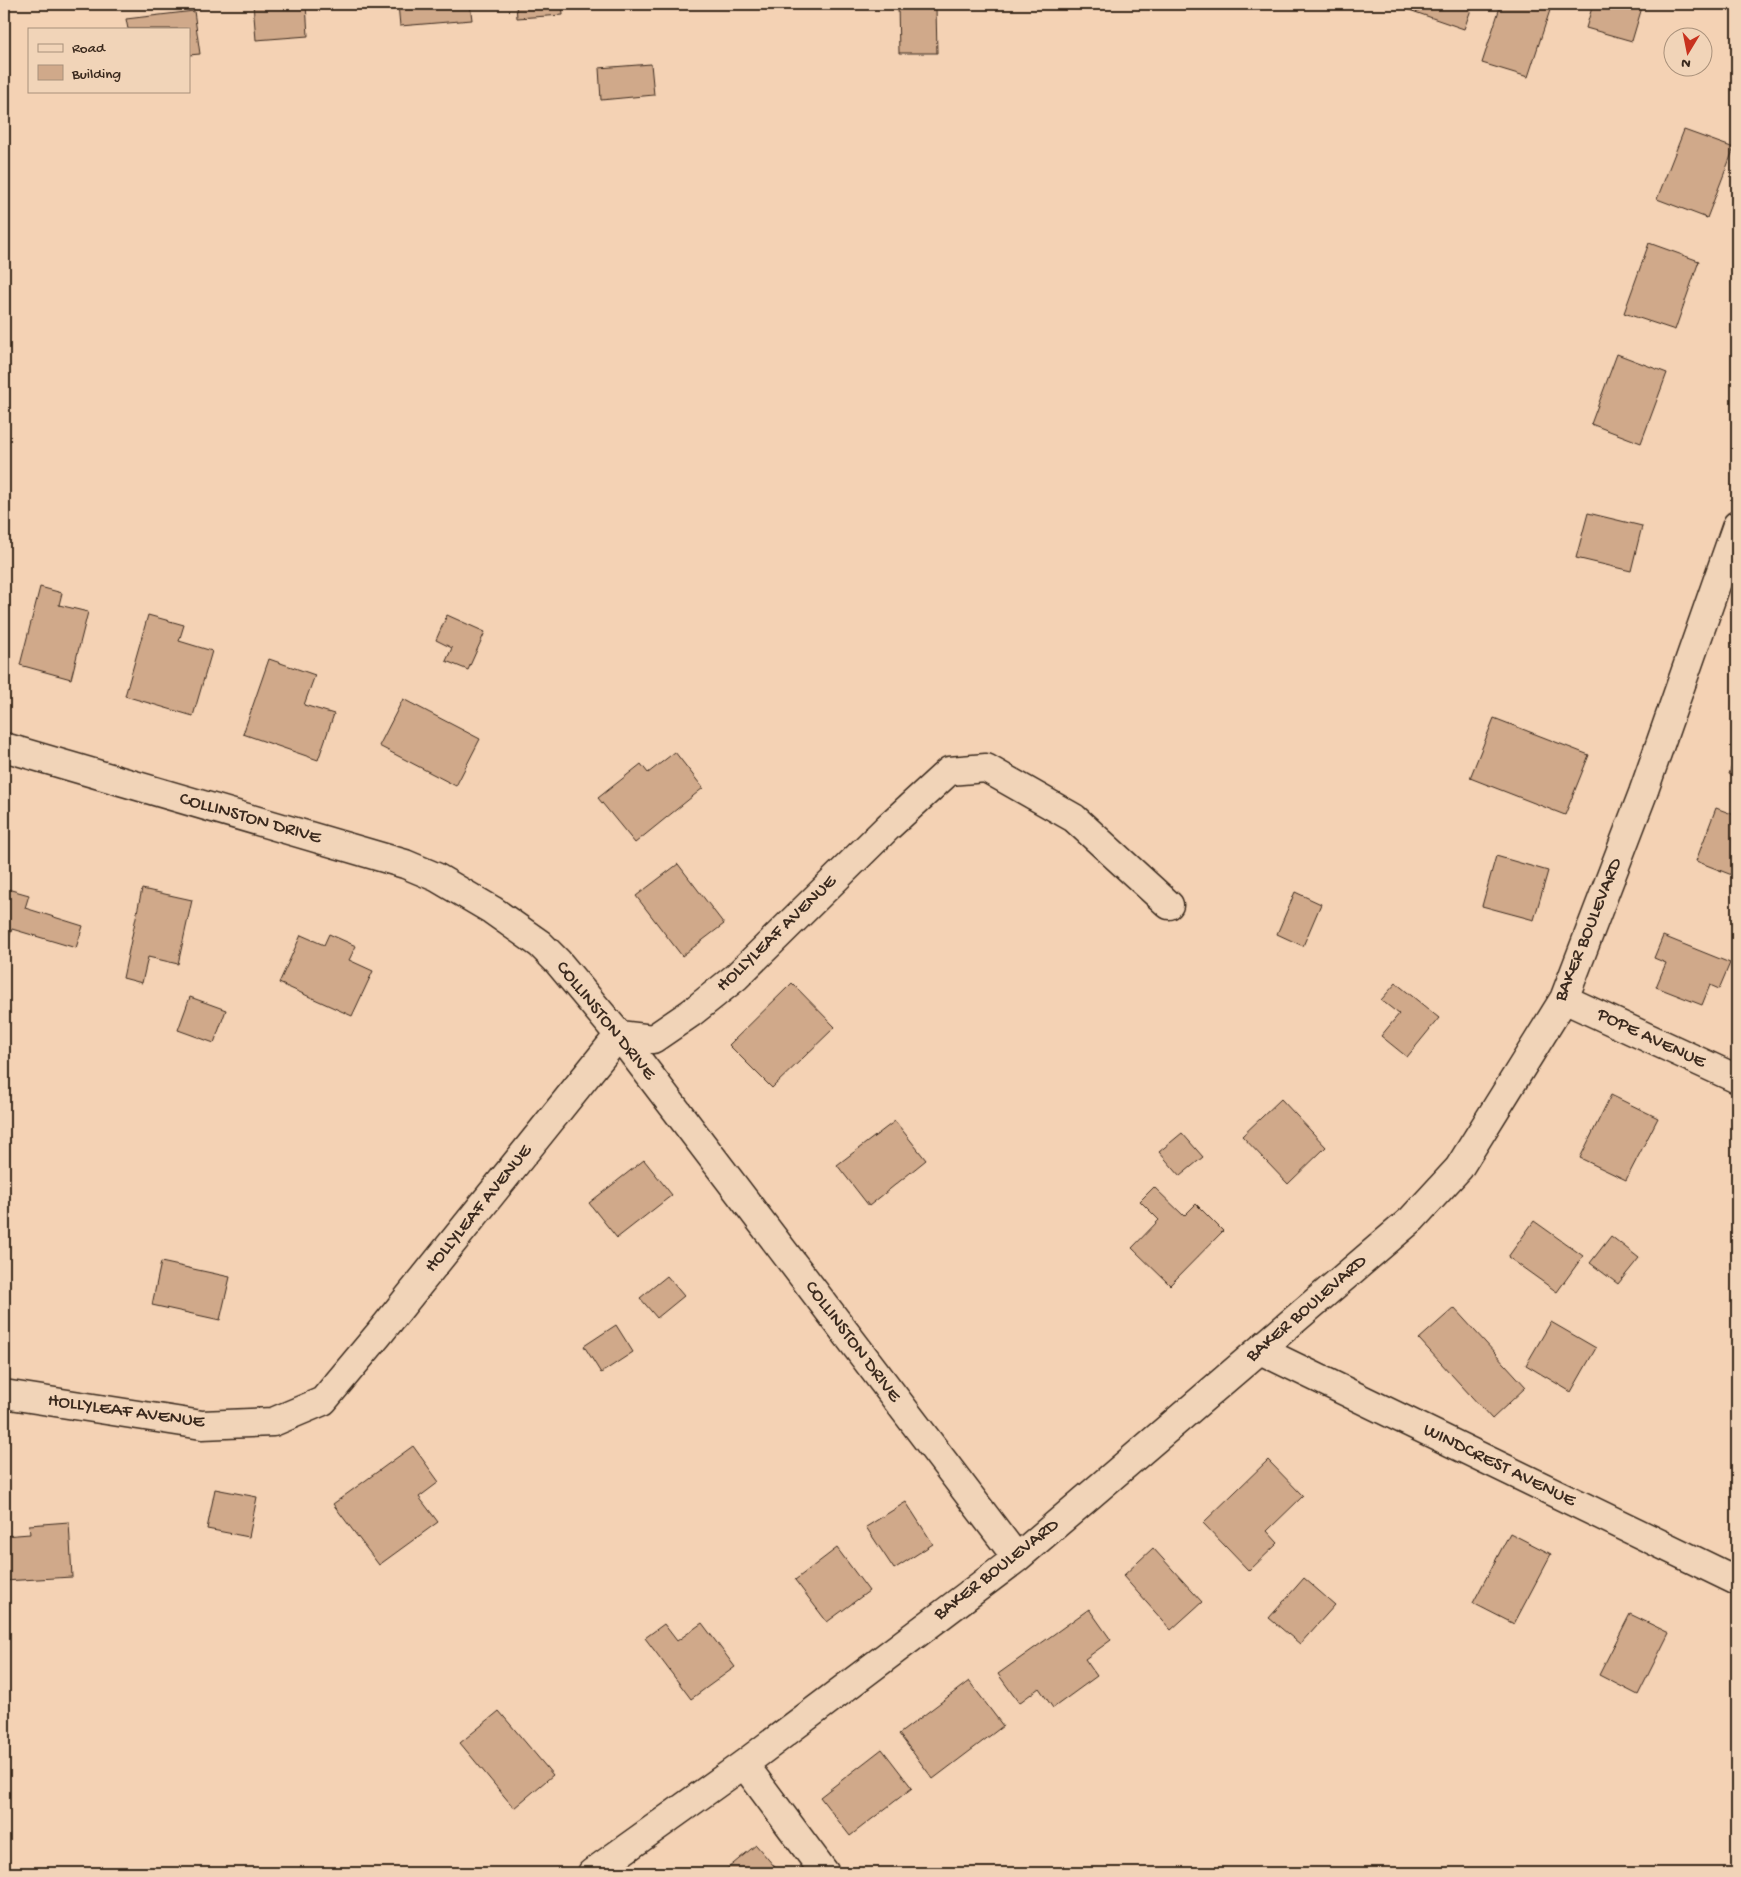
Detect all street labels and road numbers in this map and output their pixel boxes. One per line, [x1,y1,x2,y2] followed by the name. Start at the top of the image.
[176,788,325,851] street label: COLLINSTON DRIVE
[1549,854,1628,1006] street label: BAKER BOULEVARD
[712,870,843,997] street label: HOLLYLEAF AVENUE
[550,957,661,1086] street label: COLLINSTON DRIVE
[1592,1003,1710,1075] street label: POPE AVENUE
[420,1139,538,1278] street label: HOLLYLEAF AVENUE
[1241,1250,1373,1368] street label: BAKER BOULEVARD
[799,1277,906,1408] street label: COLLINSTON DRIVE
[46,1390,207,1435] street label: HOLLYLEAF AVENUE
[1419,1419,1580,1513] street label: WINDCREST AVENUE
[929,1514,1065,1627] street label: BAKER BOULEVARD

